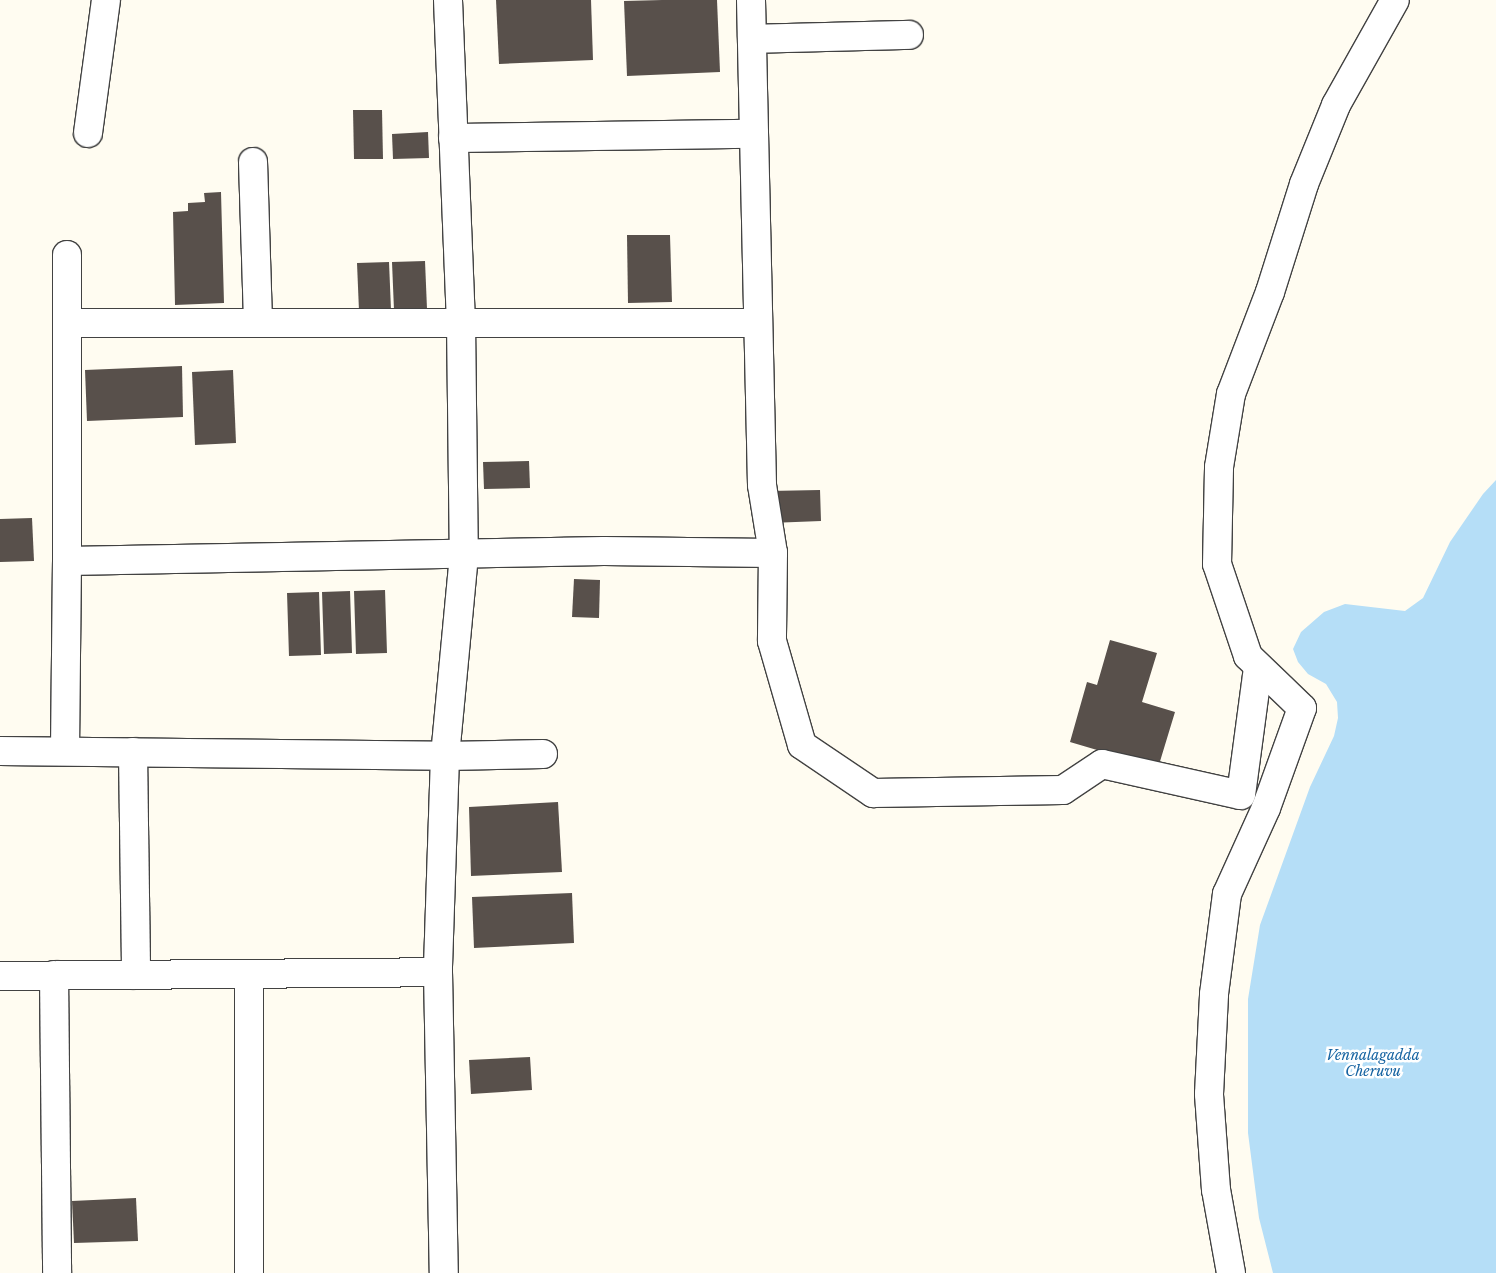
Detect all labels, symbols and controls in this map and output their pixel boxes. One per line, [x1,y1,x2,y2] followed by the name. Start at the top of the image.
[1326,1047,1420,1080] water label: Vennalagadda Cheruvu

